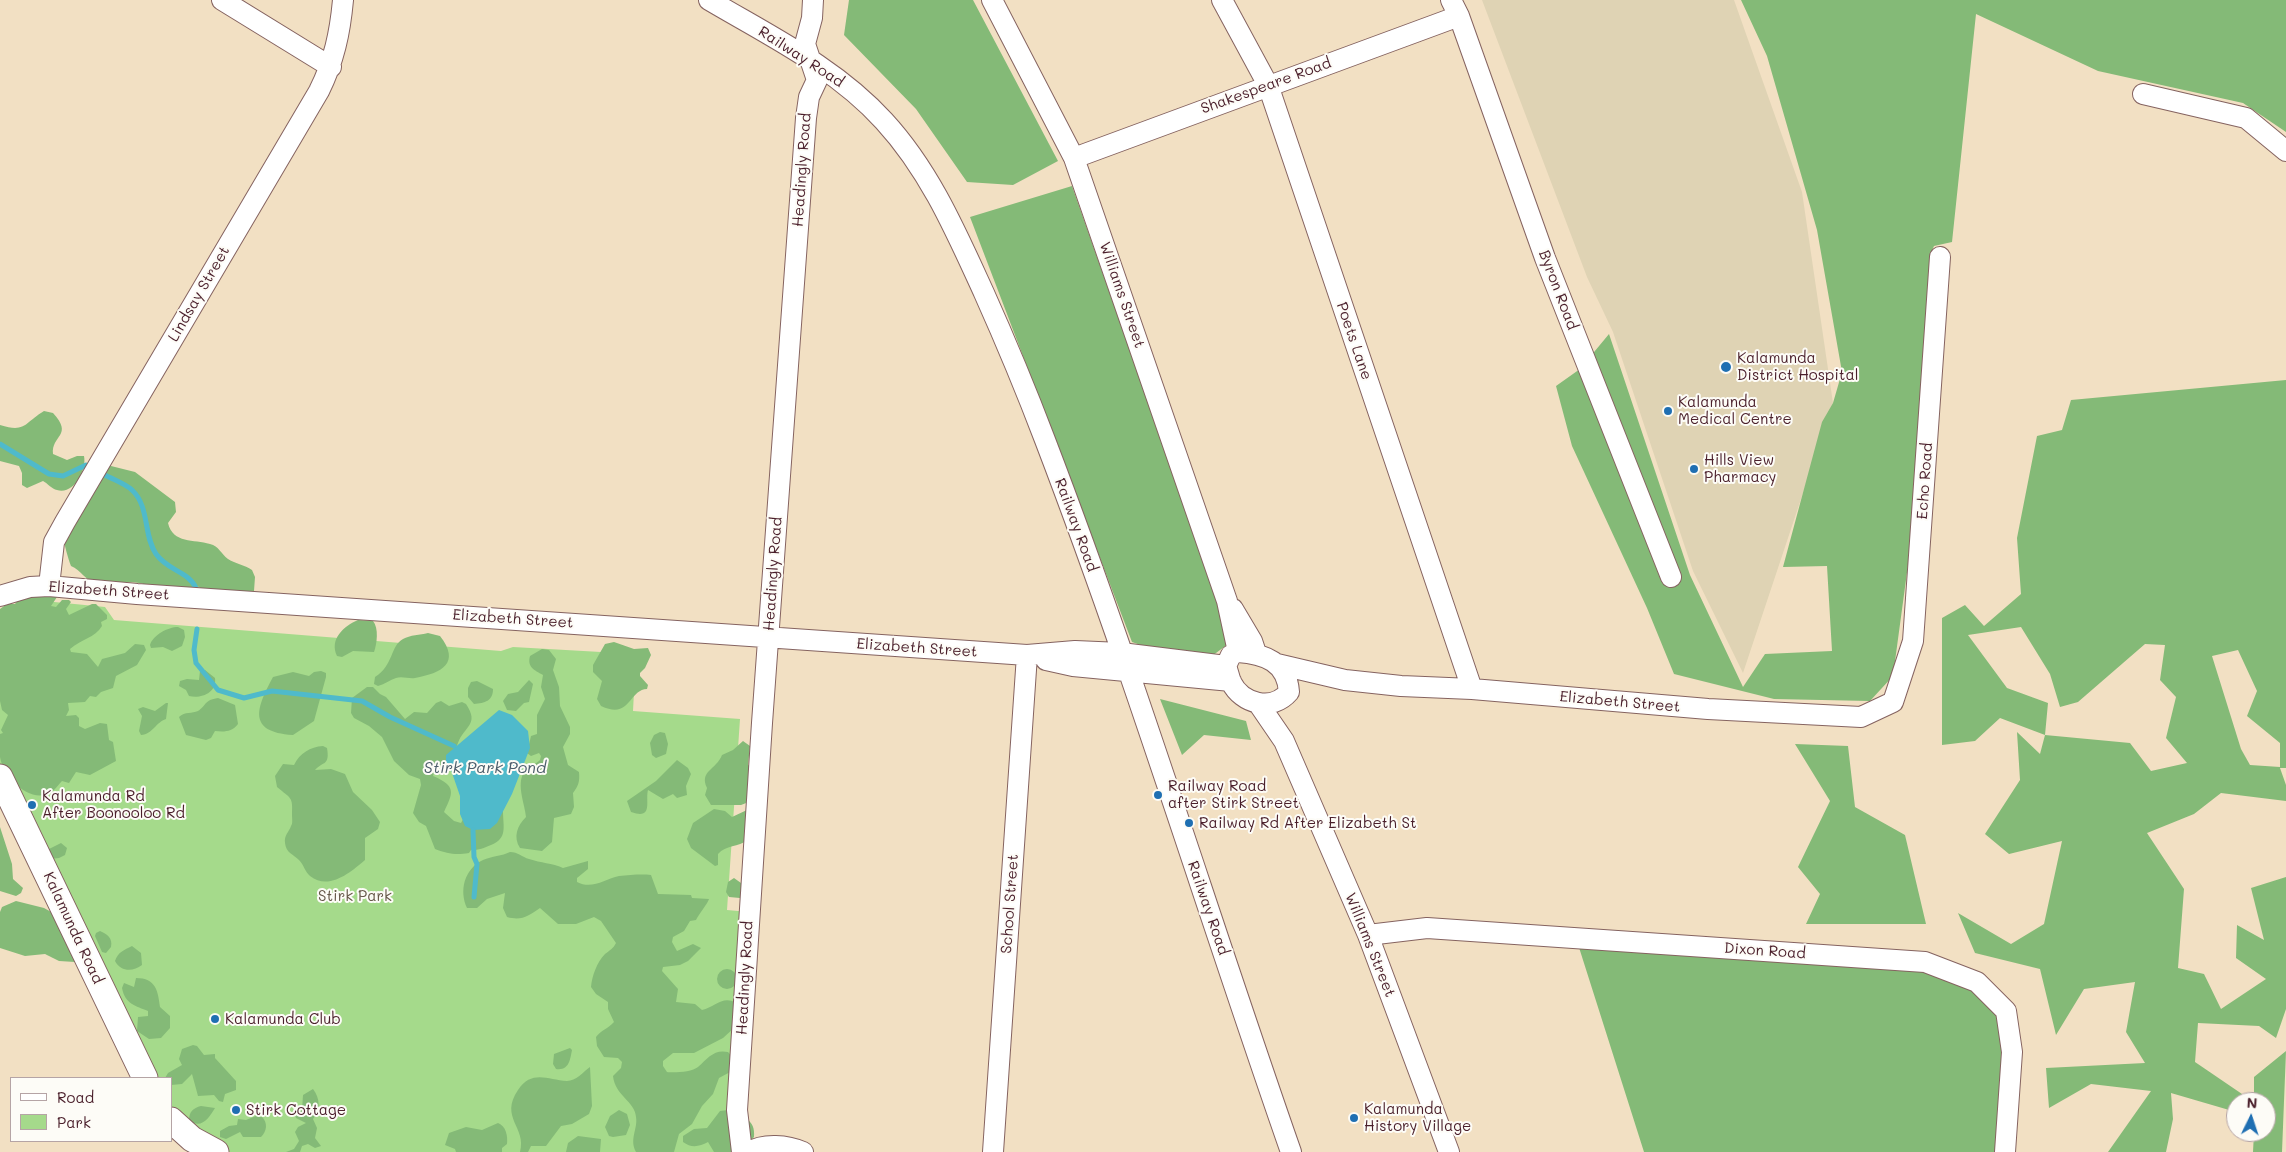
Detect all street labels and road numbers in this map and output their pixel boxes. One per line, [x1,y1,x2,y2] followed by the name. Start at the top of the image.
[755,23,847,91] street label: Railway Road
[1198,54,1334,118] street label: Shakespeare Road
[789,112,815,228] street label: Headingly Road
[1095,240,1149,350] street label: Williams Street
[164,243,234,345] street label: Lindsay Street
[1535,248,1581,332] street label: Byron Road
[1332,300,1376,382] street label: Poets Lane
[1913,442,1937,520] street label: Echo Road
[1051,476,1101,574] street label: Railway Road
[760,516,786,632] street label: Headingly Road
[48,578,170,604] street label: Elizabeth Street
[452,606,574,632] street label: Elizabeth Street
[856,635,978,661] street label: Elizabeth Street
[1559,688,1681,716] street label: Elizabeth Street
[998,854,1022,954] street label: School Street
[1183,859,1233,957] street label: Railway Road
[39,869,107,987] street label: Kalamunda Road
[1341,890,1399,1000] street label: Williams Street
[733,921,757,1035] street label: Headingly Road
[1724,939,1806,963] street label: Dixon Road

